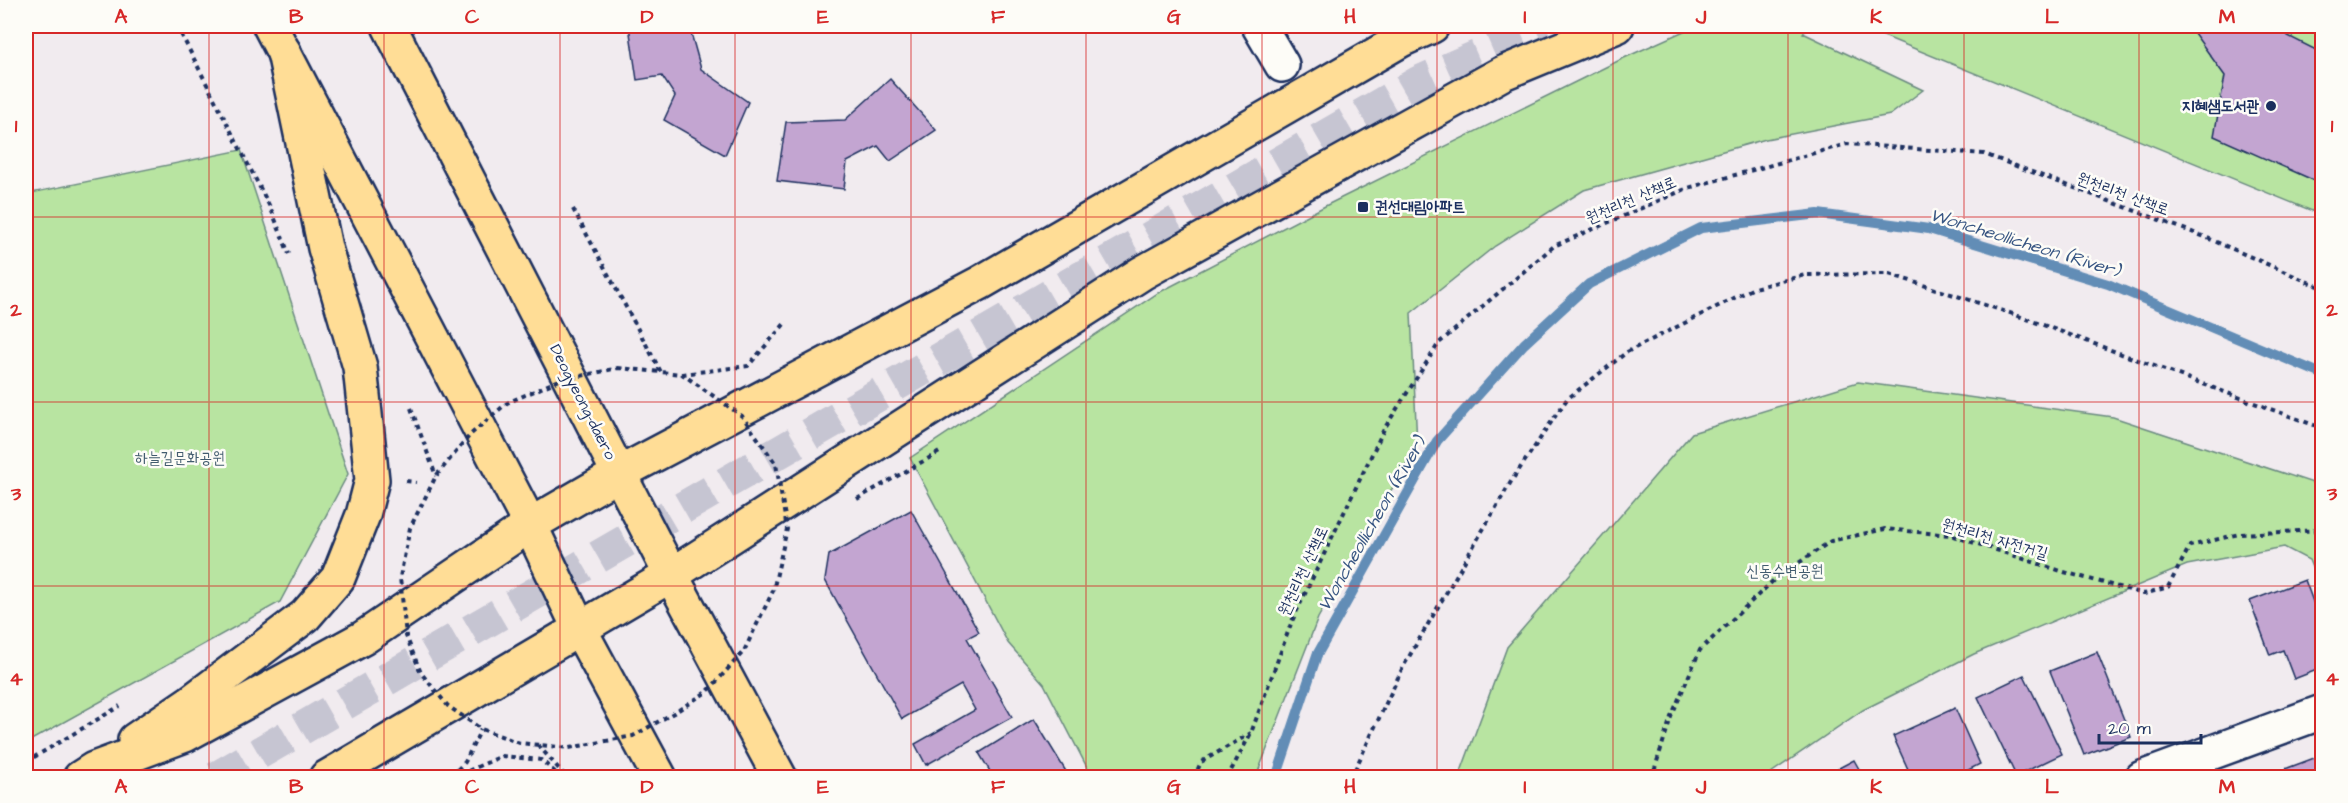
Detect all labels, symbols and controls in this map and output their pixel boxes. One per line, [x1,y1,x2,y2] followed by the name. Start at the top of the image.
[115,3,128,31] text: A
[289,3,304,31] text: B
[465,3,480,31] text: C
[641,3,654,31] text: D
[817,3,829,31] text: E
[991,3,1006,31] text: F
[1167,3,1181,31] text: G
[1344,3,1356,31] text: H
[1523,3,1527,31] text: I
[1695,3,1707,31] text: J
[1870,3,1883,31] text: K
[2045,3,2059,31] text: L
[2219,3,2236,31] text: M
[2182,95,2259,117] place label: 지혜샘도서관
[2264,99,2278,113] marker: 지혜샘도서관
[15,112,18,140] text: 1
[2331,112,2334,140] text: 1
[2074,167,2172,221] street label: 원천리천 산책로
[1582,171,1680,229] street label: 원천리천 산책로
[1375,196,1465,218] place label: 권선대림아파트
[1356,200,1370,214] marker: 권선대림아파트
[1927,202,2125,284] water label: Woncheollicheon (River)
[9,296,22,324] text: 2
[2325,296,2338,324] text: 2
[544,341,622,464] street label: Deogyeong-daero
[1312,431,1433,616] water label: Woncheollicheon (River)
[135,447,225,469] park label: 하늘길문화공원
[10,480,22,508] text: 3
[2326,480,2338,508] text: 3
[1939,513,2051,565] street label: 원천리천 자전거길
[1273,523,1333,619] street label: 원천리천 산책로
[1746,560,1824,582] park label: 신동수변공원
[9,665,23,693] text: 4
[2325,665,2339,693] text: 4
[2099,707,2201,745] scale bar
[2108,716,2151,741] text: 20 m
[115,773,128,801] text: A
[289,773,304,801] text: B
[465,773,480,801] text: C
[641,773,654,801] text: D
[817,773,829,801] text: E
[991,773,1006,801] text: F
[1167,773,1181,801] text: G
[1344,773,1356,801] text: H
[1523,773,1527,801] text: I
[1695,773,1707,801] text: J
[1870,773,1883,801] text: K
[2045,773,2059,801] text: L
[2219,773,2236,801] text: M

